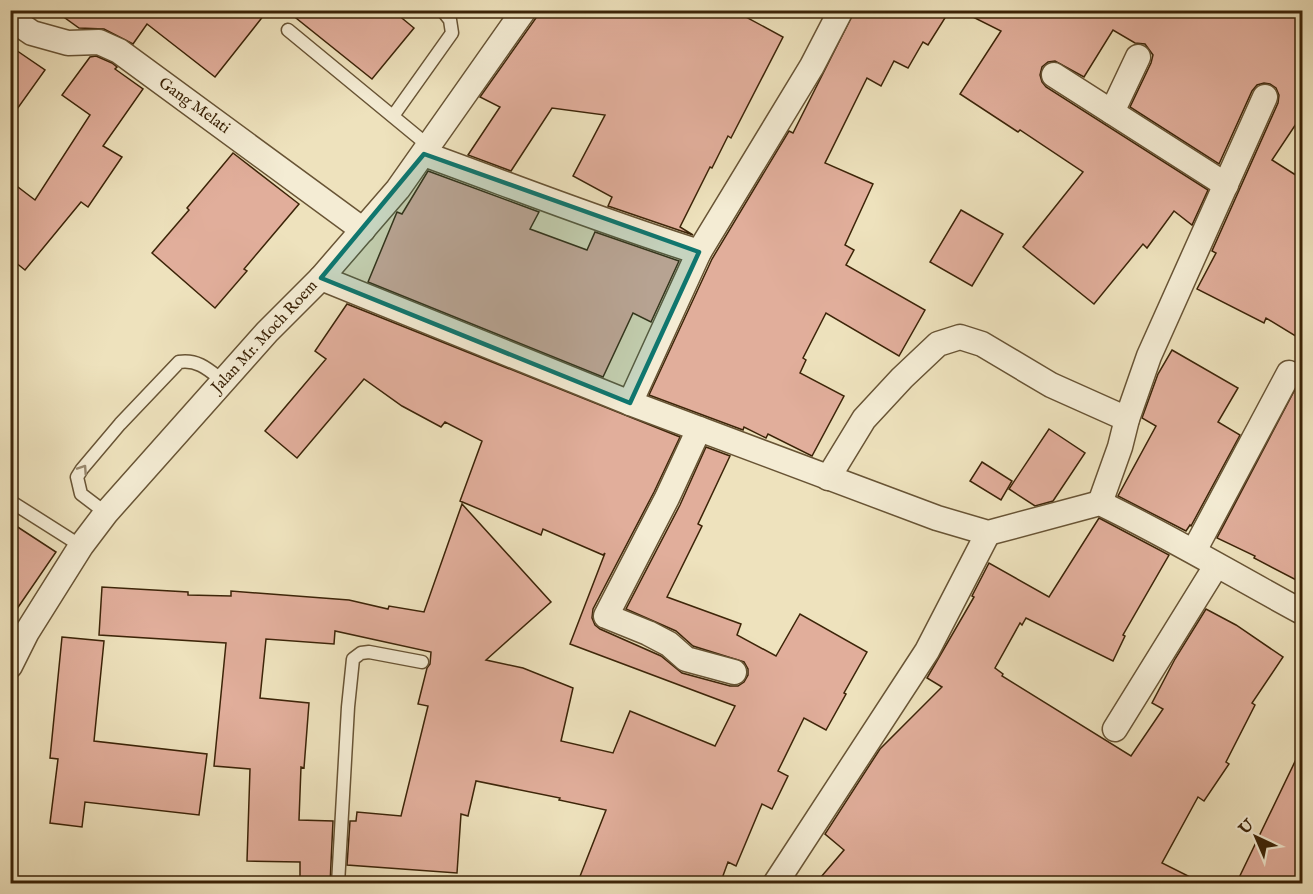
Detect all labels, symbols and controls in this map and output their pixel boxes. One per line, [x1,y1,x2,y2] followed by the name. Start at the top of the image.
[154,73,234,139] street label: Gang Melati
[206,276,322,399] street label: Jalan Mr. Moch Roem
[76,465,87,476] one-way arrow
[1226,807,1286,867] north arrow
[1234,815,1259,840] text: U

